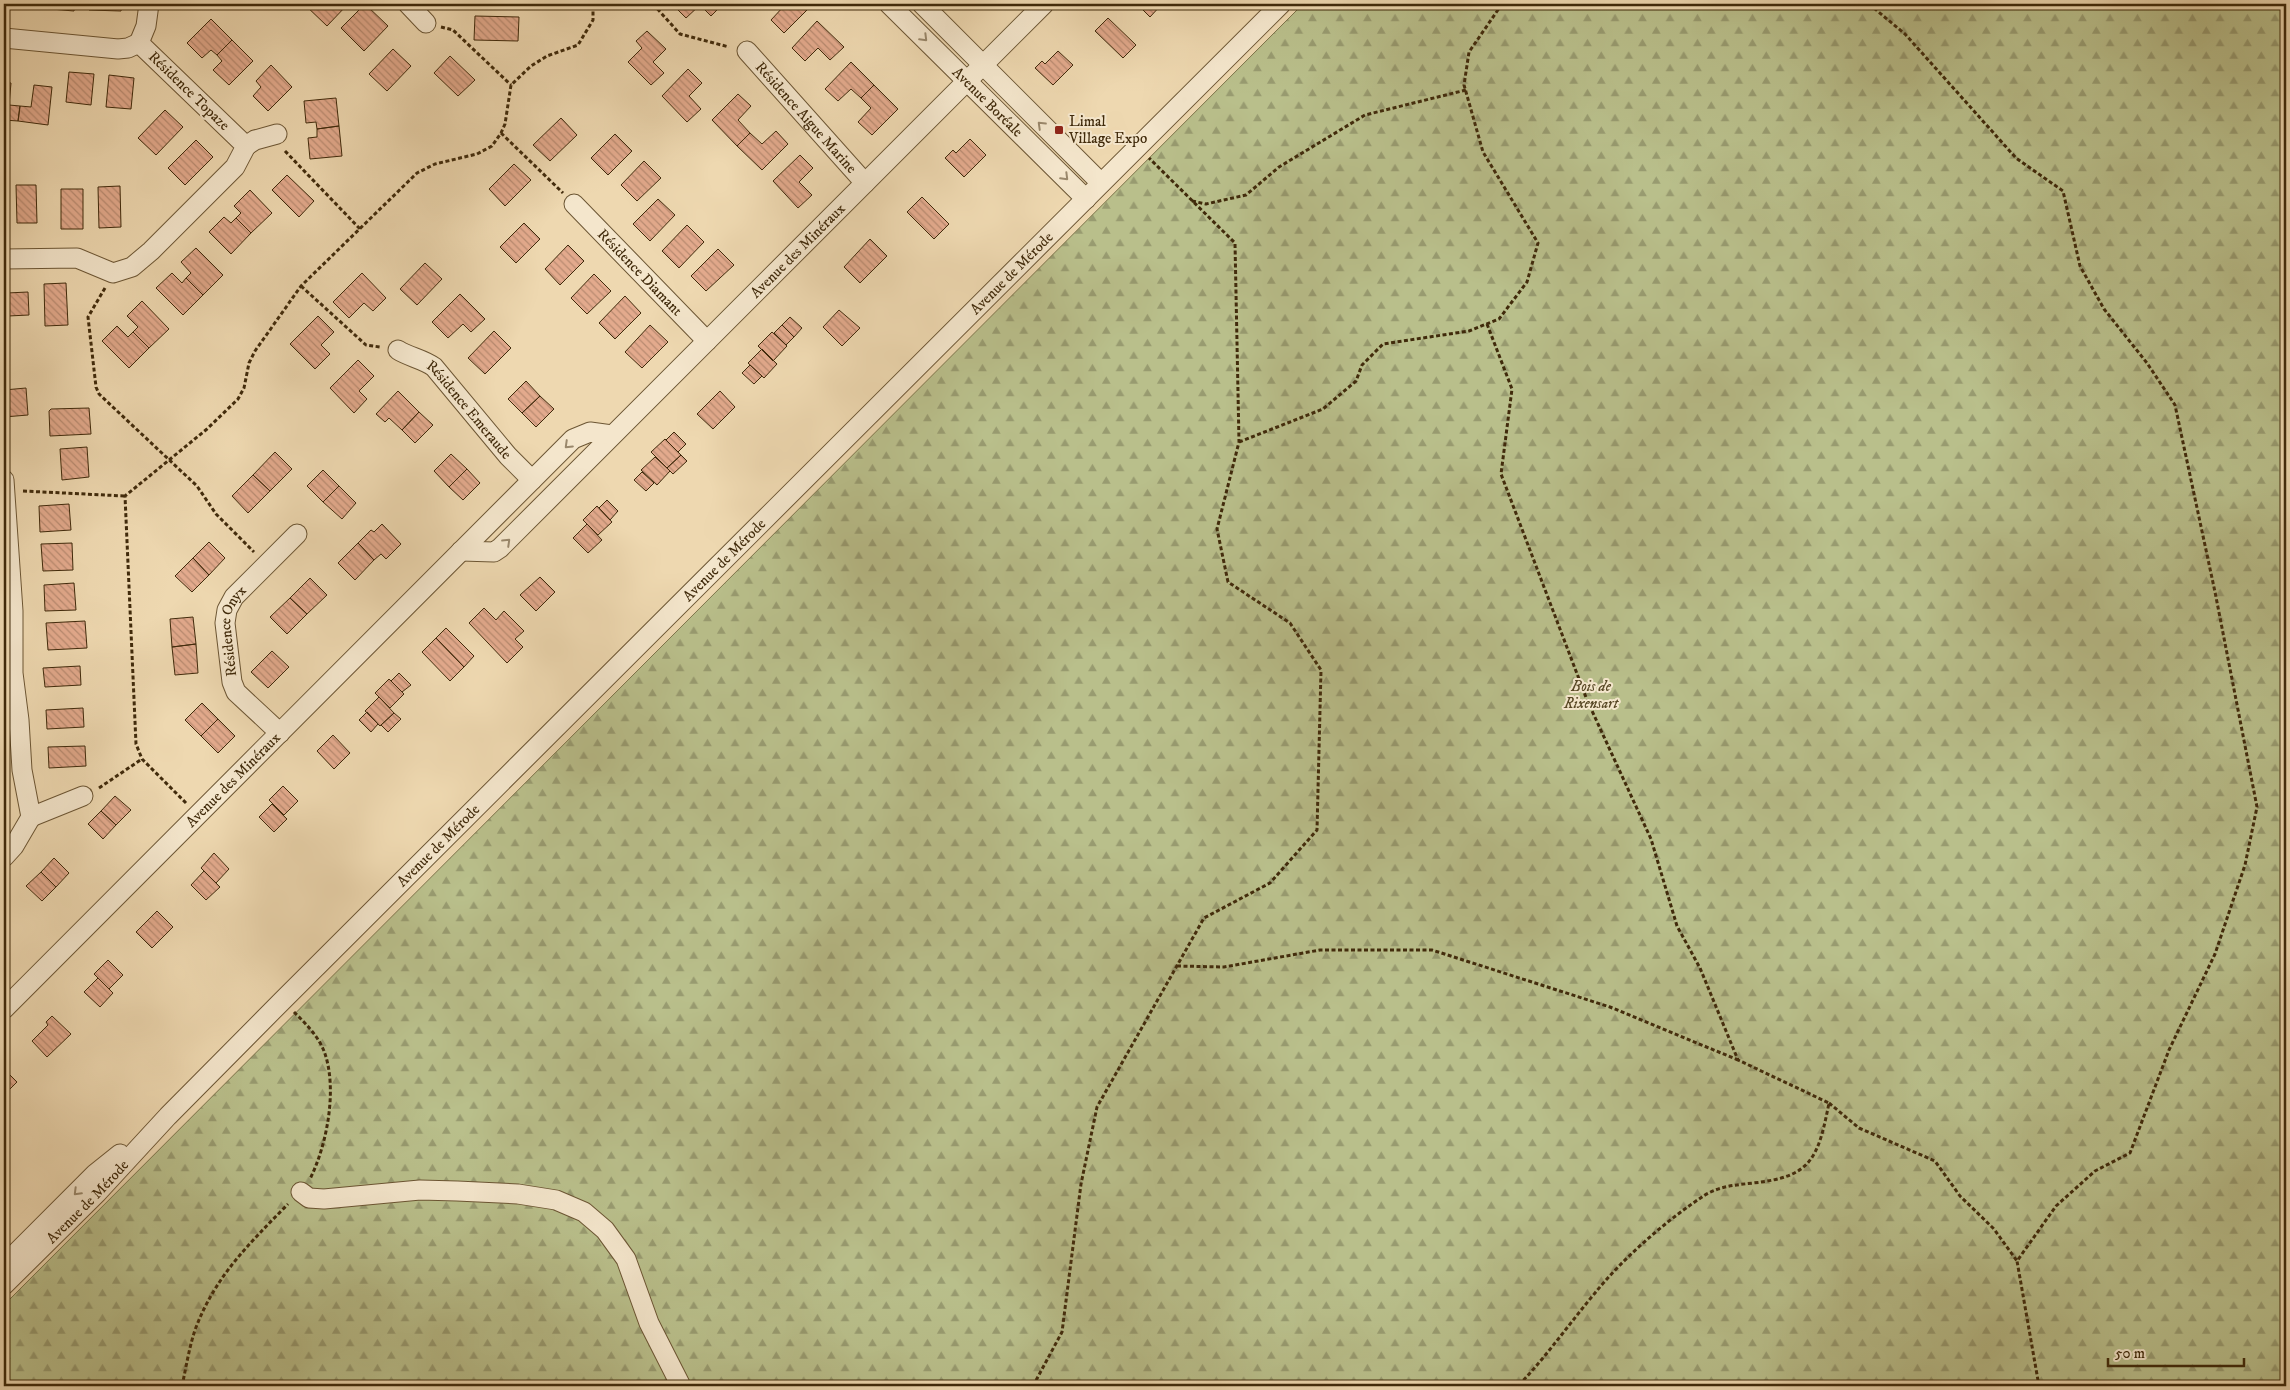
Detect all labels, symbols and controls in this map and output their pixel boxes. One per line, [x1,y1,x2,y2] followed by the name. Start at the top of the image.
[918,32,927,41] one-way arrow
[144,47,234,135] street label: Résidence Topaze
[751,58,861,177] street label: Résidence Aigue Marine
[948,63,1027,141] street label: Avenue Boréale
[1068,112,1147,148] place label: Limal Village Expo
[1038,122,1047,131] one-way arrow
[1053,124,1065,136] marker: Limal Village Expo
[1059,172,1068,181] one-way arrow
[746,199,849,302] street label: Avenue des Minéraux
[594,225,687,320] street label: Résidence Diamant
[966,228,1057,319] street label: Avenue de Mérode
[423,355,516,463] street label: Résidence Emeraude
[564,439,573,448] one-way arrow
[678,514,770,605] street label: Avenue de Mérode
[501,539,510,548] one-way arrow
[215,580,251,678] street label: Résidence Onyx
[1563,677,1619,713] park label: Bois de Rixensart
[181,728,285,831] street label: Avenue des Minéraux
[393,800,484,891] street label: Avenue de Mérode
[42,1156,133,1247] street label: Avenue de Mérode
[74,1186,83,1195] one-way arrow
[2108,1335,2244,1367] scale bar
[2115,1344,2145,1363] text: 50 m

